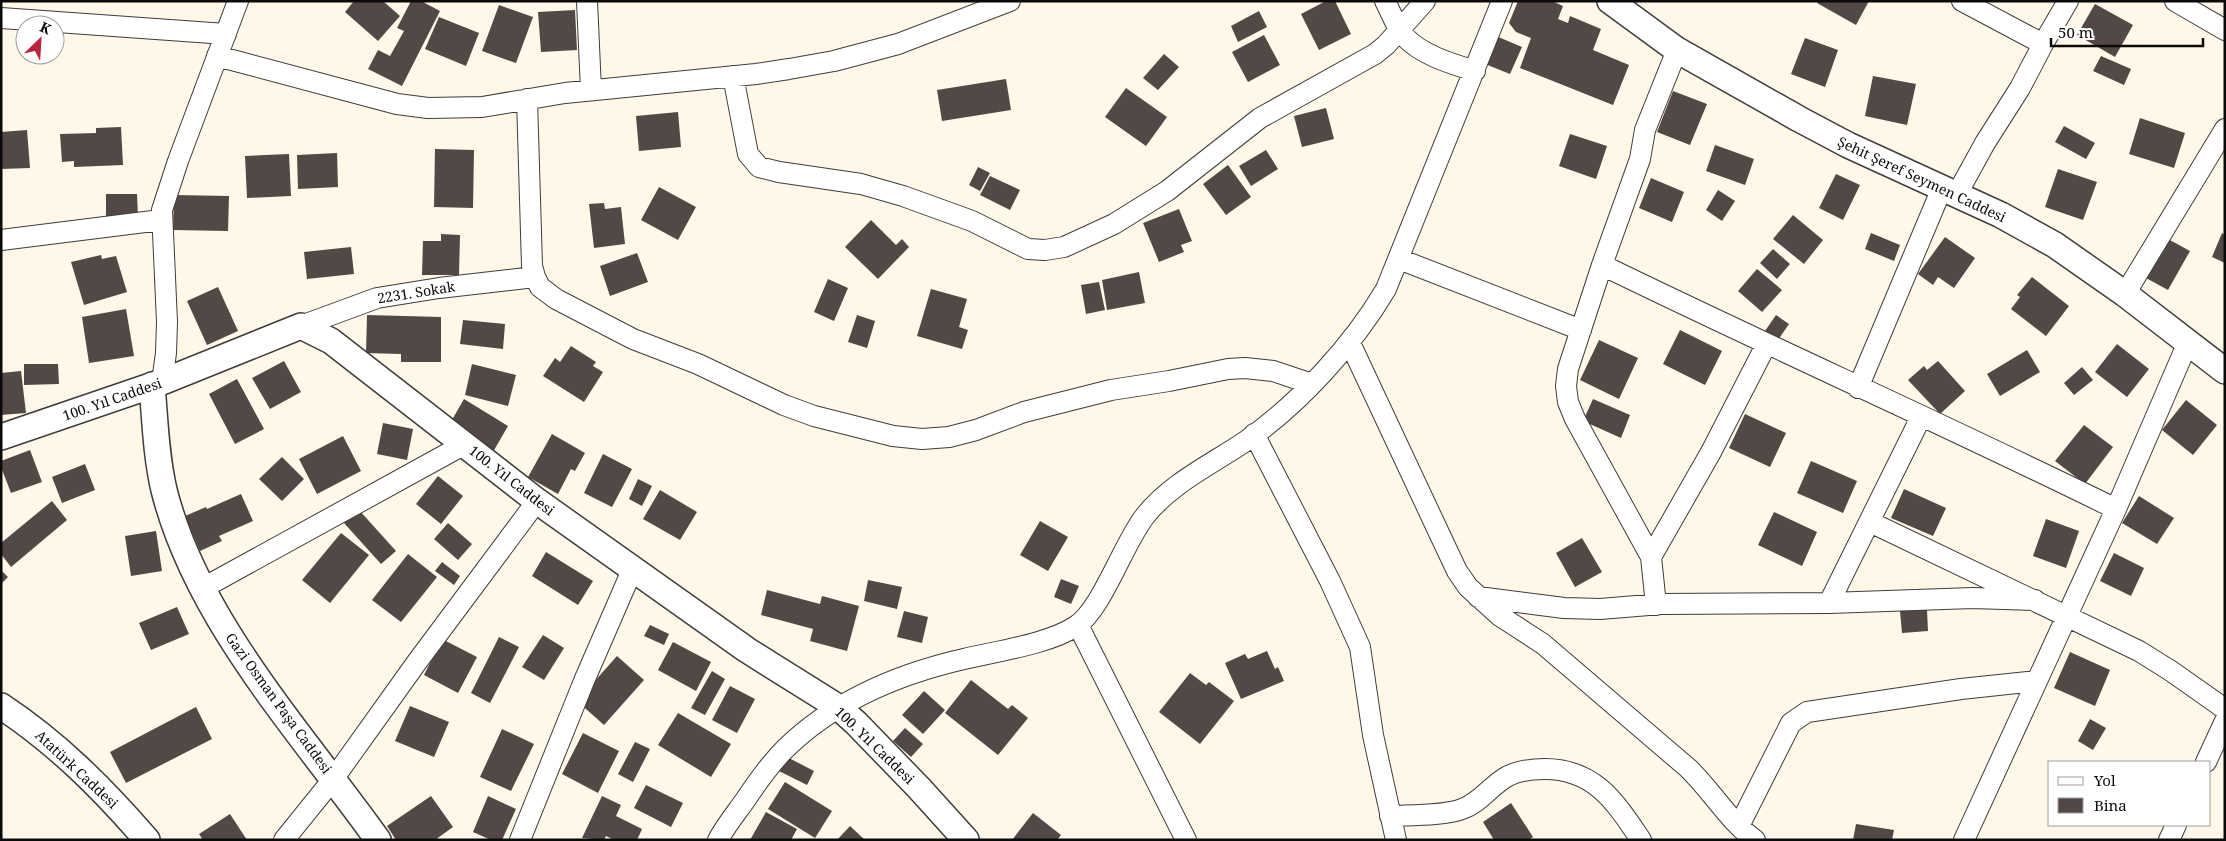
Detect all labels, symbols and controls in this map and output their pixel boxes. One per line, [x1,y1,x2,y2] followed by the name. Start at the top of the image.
[15,15,65,65] north arrow
[2051,15,2204,47] scale bar
[37,17,55,39] text: K
[2058,22,2093,42] text: 50 m
[1835,132,2010,227] street label: Şehit Şeref Seymen Caddesi
[376,276,457,308] street label: 2231. Sokak
[60,373,165,425] street label: 100. Yıl Caddesi
[465,441,559,520] street label: 100. Yıl Caddesi
[221,629,337,778] street label: Gazi Osman Paşa Caddesi
[831,702,919,788] street label: 100. Yıl Caddesi
[31,726,123,813] street label: Atatürk Caddesi
[2048,761,2211,826] legend
[2093,770,2116,790] text: Yol
[2094,795,2127,815] text: Bina

